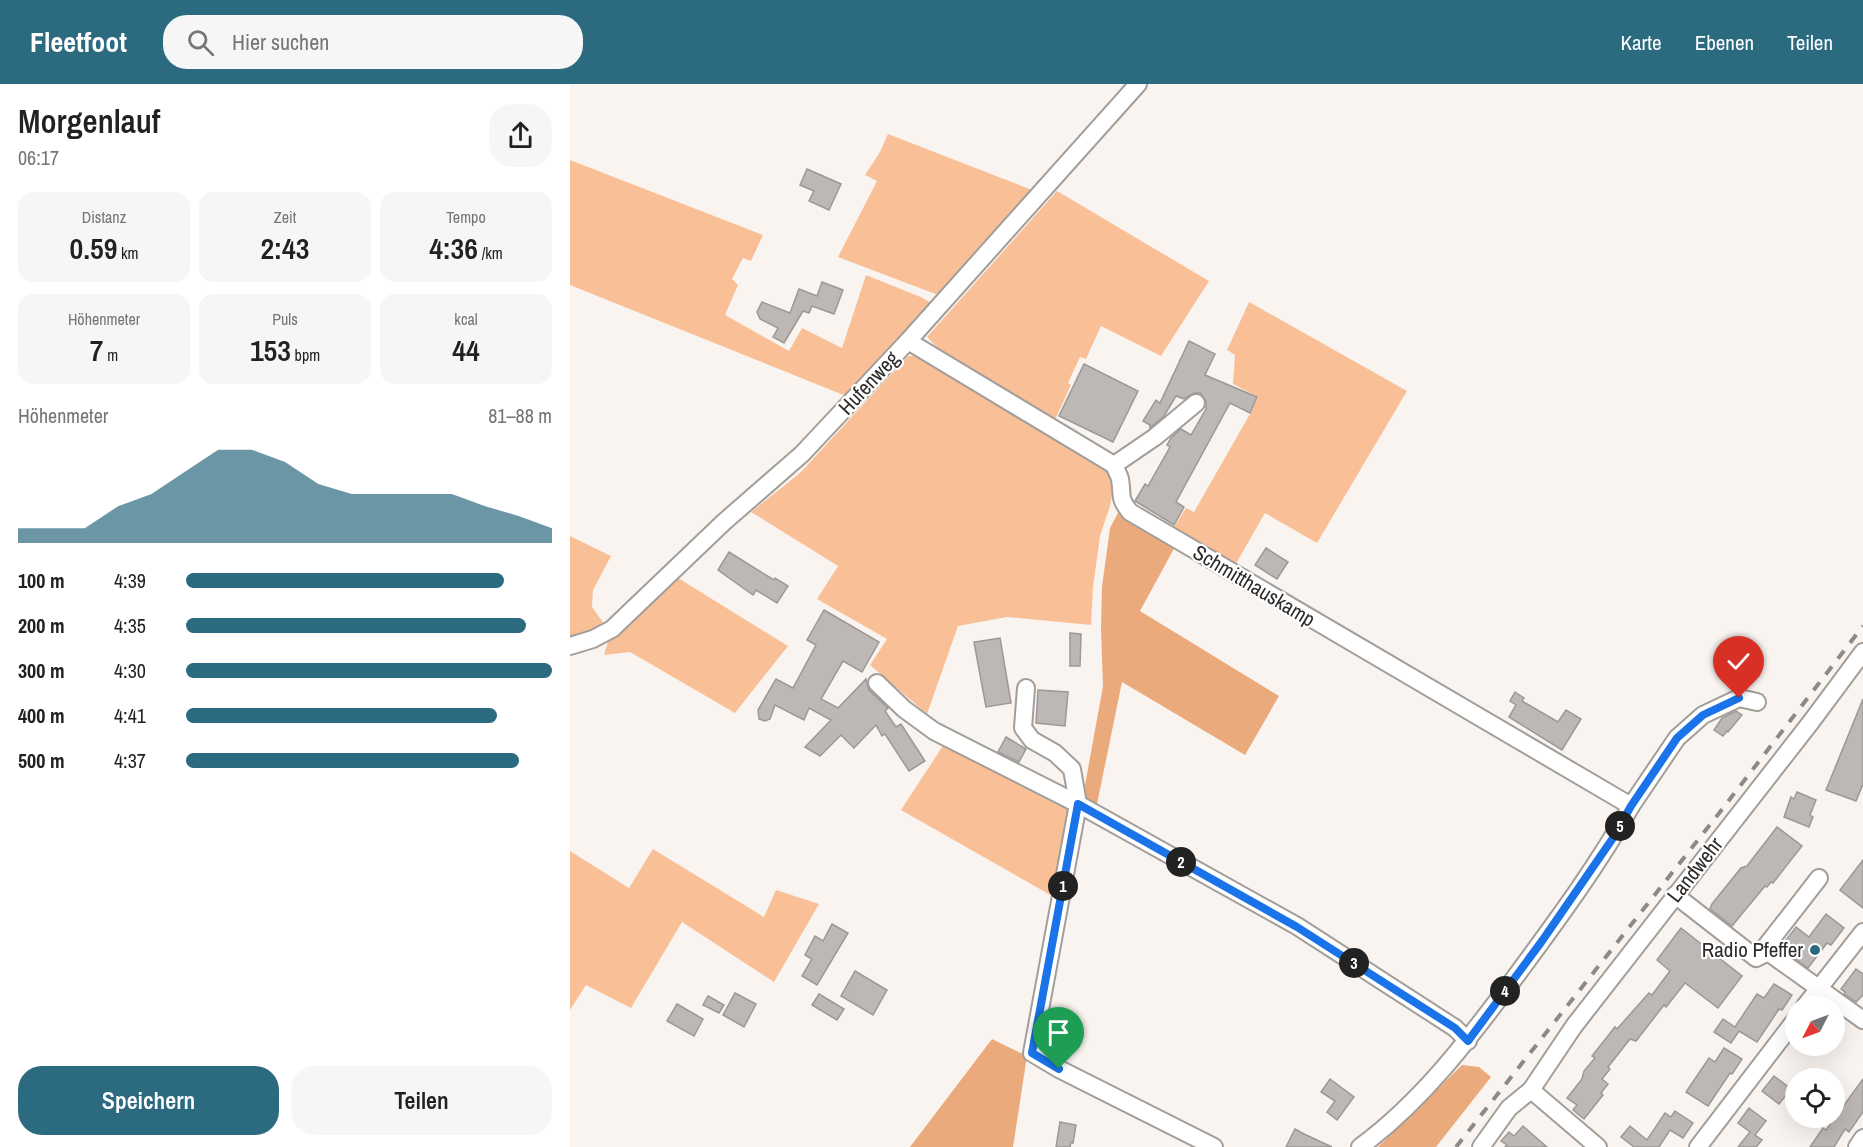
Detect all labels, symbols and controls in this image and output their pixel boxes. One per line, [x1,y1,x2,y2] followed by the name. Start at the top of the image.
[163,15,583,69] search box
[30,23,127,61] text: Fleetfoot
[184,26,217,59] icon: search
[232,27,329,57] text: Hier suchen
[1621,28,1662,57] text: Karte
[1695,28,1754,57] text: Ebenen
[1787,28,1833,57] text: Teilen
[18,99,160,143] text: Morgenlauf
[489,104,552,167] button: share
[18,144,59,171] text: 06:17
[82,206,126,228] text: Distanz
[274,206,296,228] text: Zeit
[446,206,486,228] text: Tempo
[69,228,117,268] text: 0.59
[261,228,309,268] text: 2:43
[429,228,478,268] text: 4:36
[117,242,139,264] text: km
[478,242,503,264] text: /km
[68,308,140,330] text: Höhenmeter
[272,308,298,330] text: Puls
[454,308,478,330] text: kcal
[90,330,104,370] text: 7
[250,330,291,370] text: 153
[452,330,480,370] text: 44
[104,344,118,366] text: m
[291,344,320,366] text: bpm
[832,344,906,421] street label: Hufenweg
[18,402,108,429] text: Höhenmeter
[488,402,552,429] text: 81–88 m
[1188,538,1321,633] street label: Schmitthauskamp
[18,567,65,594] text: 100 m
[114,567,146,594] text: 4:39
[18,612,65,639] text: 200 m
[114,612,146,639] text: 4:35
[1713,636,1764,698] pin
[1722,645,1755,678] icon: check
[18,657,65,684] text: 300 m
[114,657,146,684] text: 4:30
[18,702,65,729] text: 400 m
[114,702,146,729] text: 4:41
[18,747,65,774] text: 500 m
[114,747,146,774] text: 4:37
[1605,811,1635,841] pin: 5
[1616,815,1624,837] text: 5
[1660,831,1729,908] street label: Landwehr
[1166,847,1196,877] pin: 2
[1177,851,1185,873] text: 2
[1048,871,1078,901] pin: 1
[1059,875,1067,897] text: 1
[1702,935,1803,964] place label: Radio Pfeffer
[1808,943,1822,957] marker: Radio Pfeffer
[1339,948,1369,978] pin: 3
[1350,952,1358,974] text: 3
[1490,976,1520,1006] pin: 4
[1501,980,1509,1002] text: 4
[1785,996,1845,1056] north arrow
[1785,996,1845,1128] map controls
[1033,1007,1084,1069] pin
[1042,1016,1075,1049] icon: arrive
[18,1066,279,1135] button: Speichern
[291,1066,552,1135] button: Teilen
[1785,1068,1845,1128] button: locate

